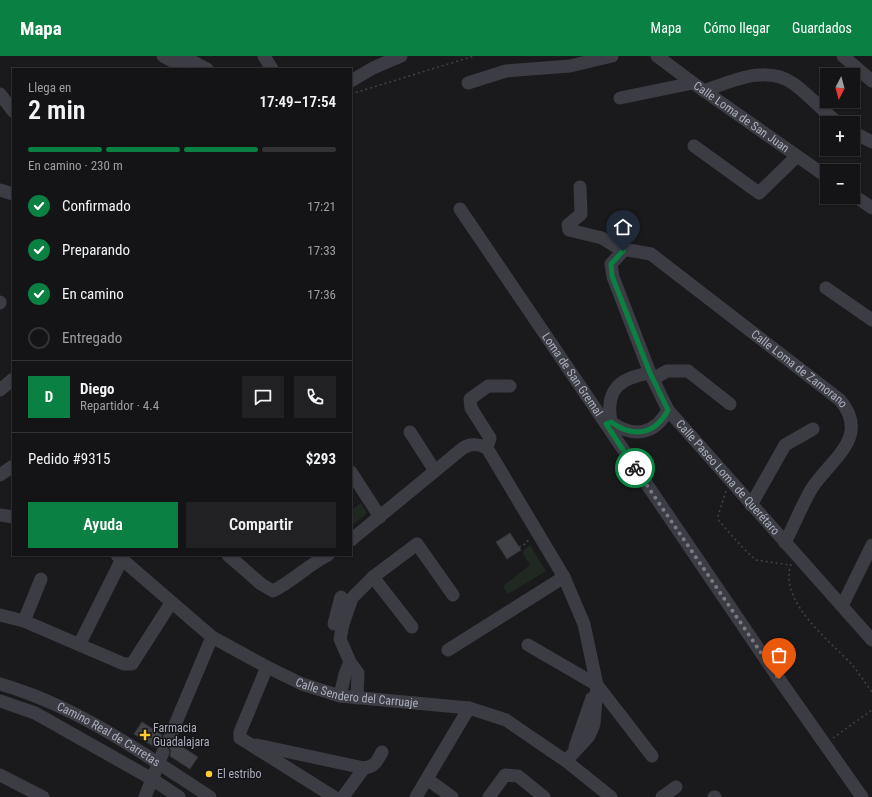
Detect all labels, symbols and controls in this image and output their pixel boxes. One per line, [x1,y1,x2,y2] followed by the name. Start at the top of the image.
[20,17,62,40] text: Mapa
[651,20,682,36] text: Mapa
[704,20,770,36] text: Cómo llegar
[792,20,852,36] text: Guardados
[820,68,860,108] north arrow
[820,68,860,204] map controls
[691,78,792,155] street label: Calle Loma de San Juan
[28,80,71,95] text: Llega en
[259,93,336,111] text: 17:49–17:54
[28,95,86,125] text: 2 min
[820,116,860,156] button: +
[28,158,123,173] text: En camino · 230 m
[820,164,860,204] button: −
[28,195,50,217] icon: check
[62,197,131,215] text: Confirmado
[307,199,336,214] text: 17:21
[606,210,640,251] pin
[612,216,634,238] icon: home
[28,239,50,261] icon: check
[62,241,130,259] text: Preparando
[307,243,336,258] text: 17:33
[28,283,50,305] icon: check
[62,285,124,303] text: En camino
[307,287,336,302] text: 17:36
[748,327,851,410] street label: Calle Loma de Zamorano
[62,329,122,347] text: Entregado
[539,330,606,419] street label: Loma de San Gremal
[242,376,284,418] button: chat
[294,376,336,418] button: phone
[80,380,114,398] text: Diego
[45,388,53,406] text: D
[80,398,159,413] text: Repartidor · 4.4
[673,417,783,538] street label: Calle Paseo Loma de Querétaro
[615,448,655,488] courier
[28,450,110,468] text: Pedido #9315
[306,450,336,468] text: $293
[624,457,646,479] icon: bike
[28,502,178,548] button: Ayuda
[186,502,336,548] button: Compartir
[762,638,796,679] pin
[768,644,790,666] icon: bag
[293,675,419,710] street label: Calle Sendero del Carruaje
[55,699,163,769] street label: Camino Real de Carretas
[153,721,210,749] place label: Farmacia Guadalajara
[140,730,150,740] marker: Farmacia Guadalajara
[217,767,261,781] place label: El estribo
[204,769,214,779] marker: El estribo

